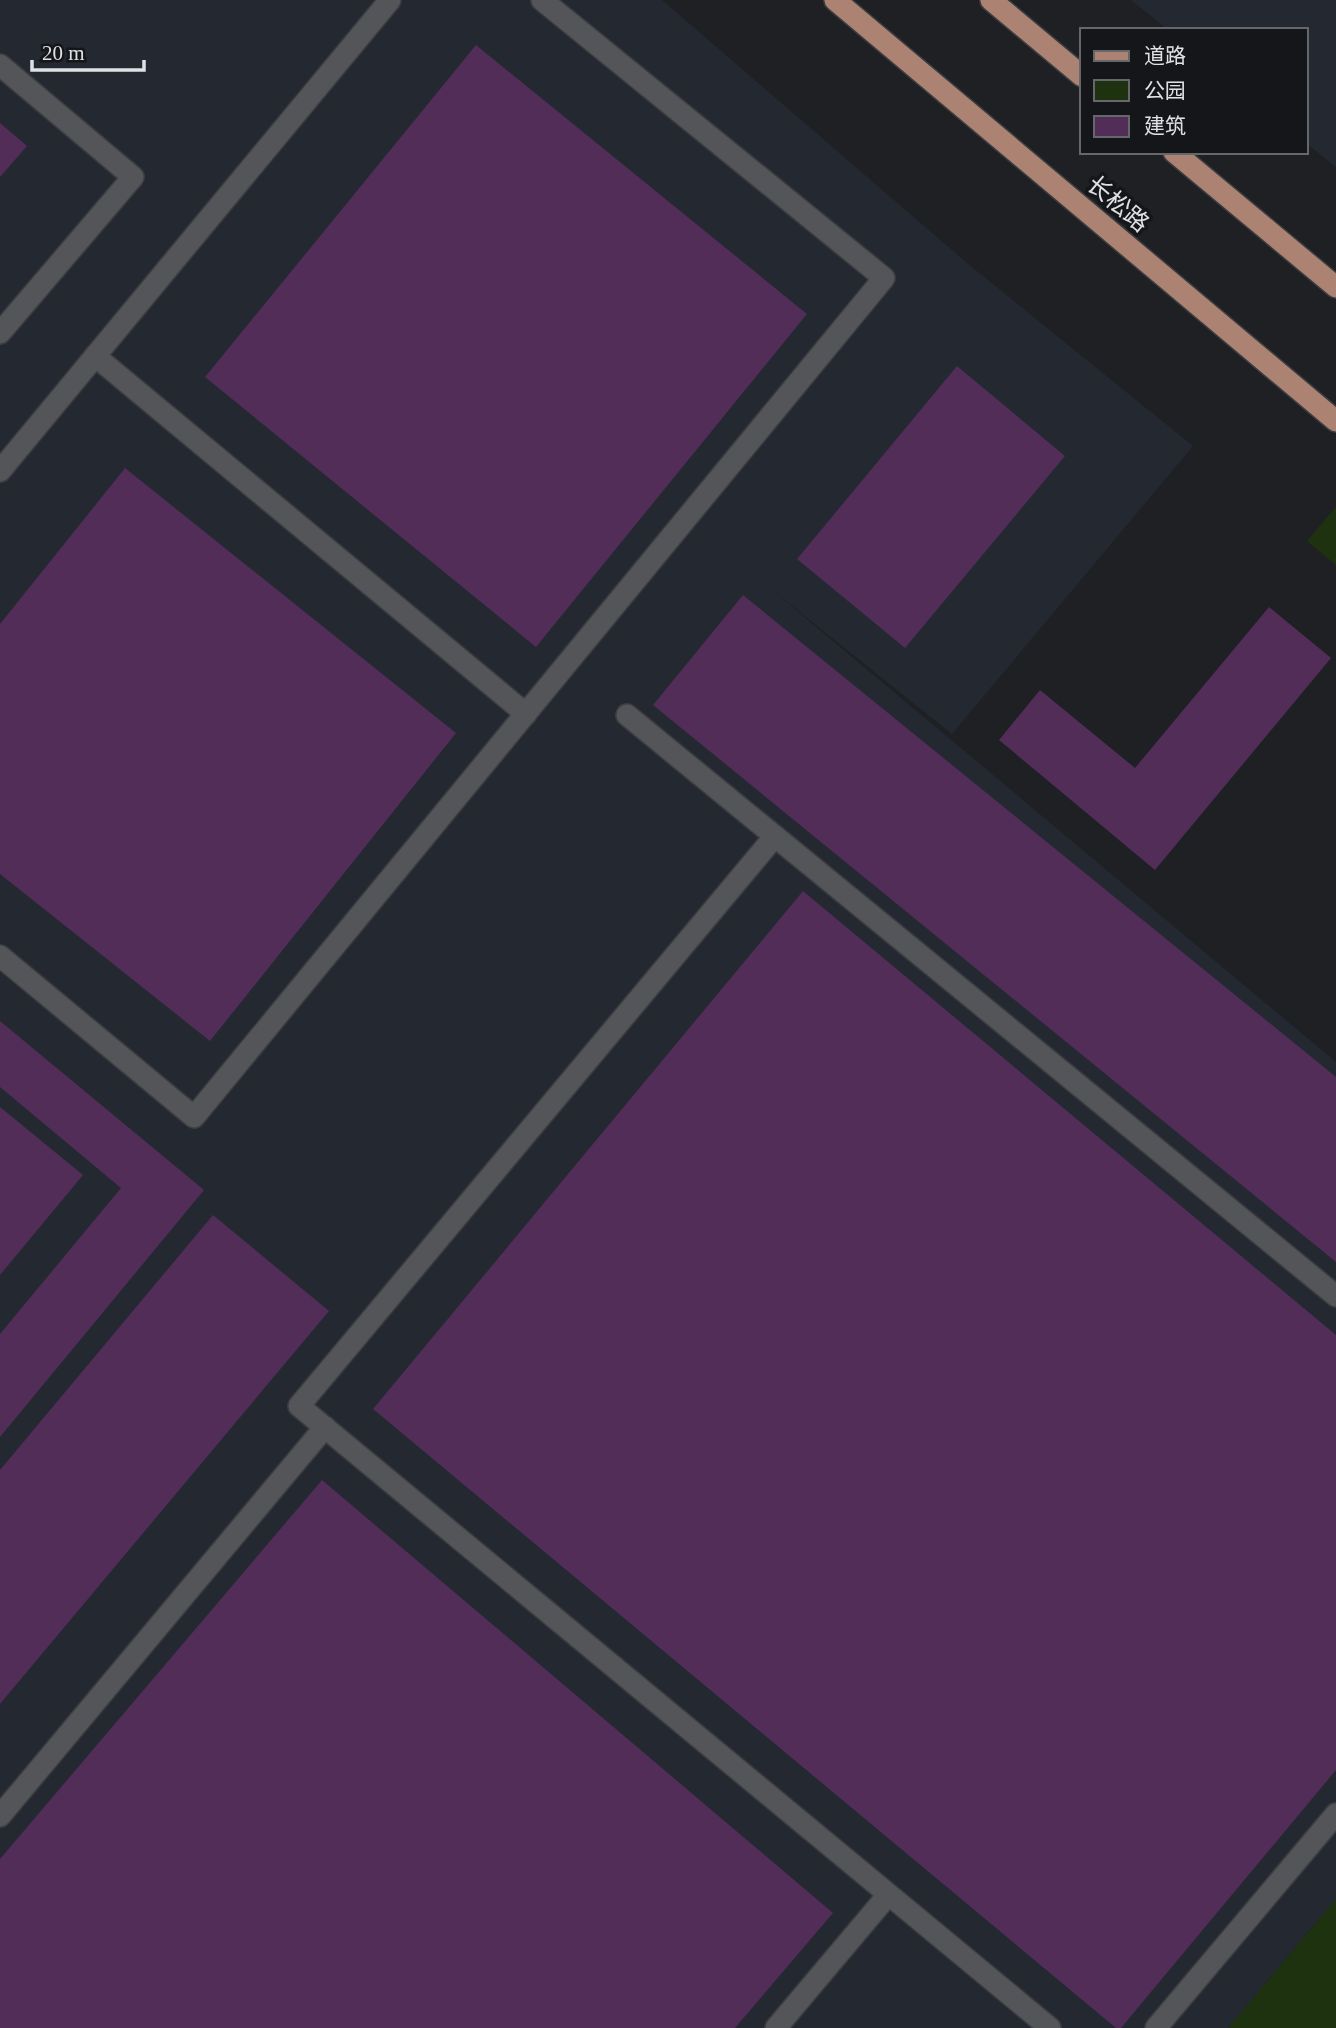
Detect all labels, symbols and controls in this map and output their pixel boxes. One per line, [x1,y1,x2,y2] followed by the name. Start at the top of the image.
[32,28,144,72] scale bar
[1080,28,1308,154] legend
[42,41,85,65] text: 20 m
[1144,44,1186,68] text: 道路
[1144,79,1186,103] text: 公园
[1144,114,1186,138] text: 建筑
[1082,171,1154,237] street label: 长松路

